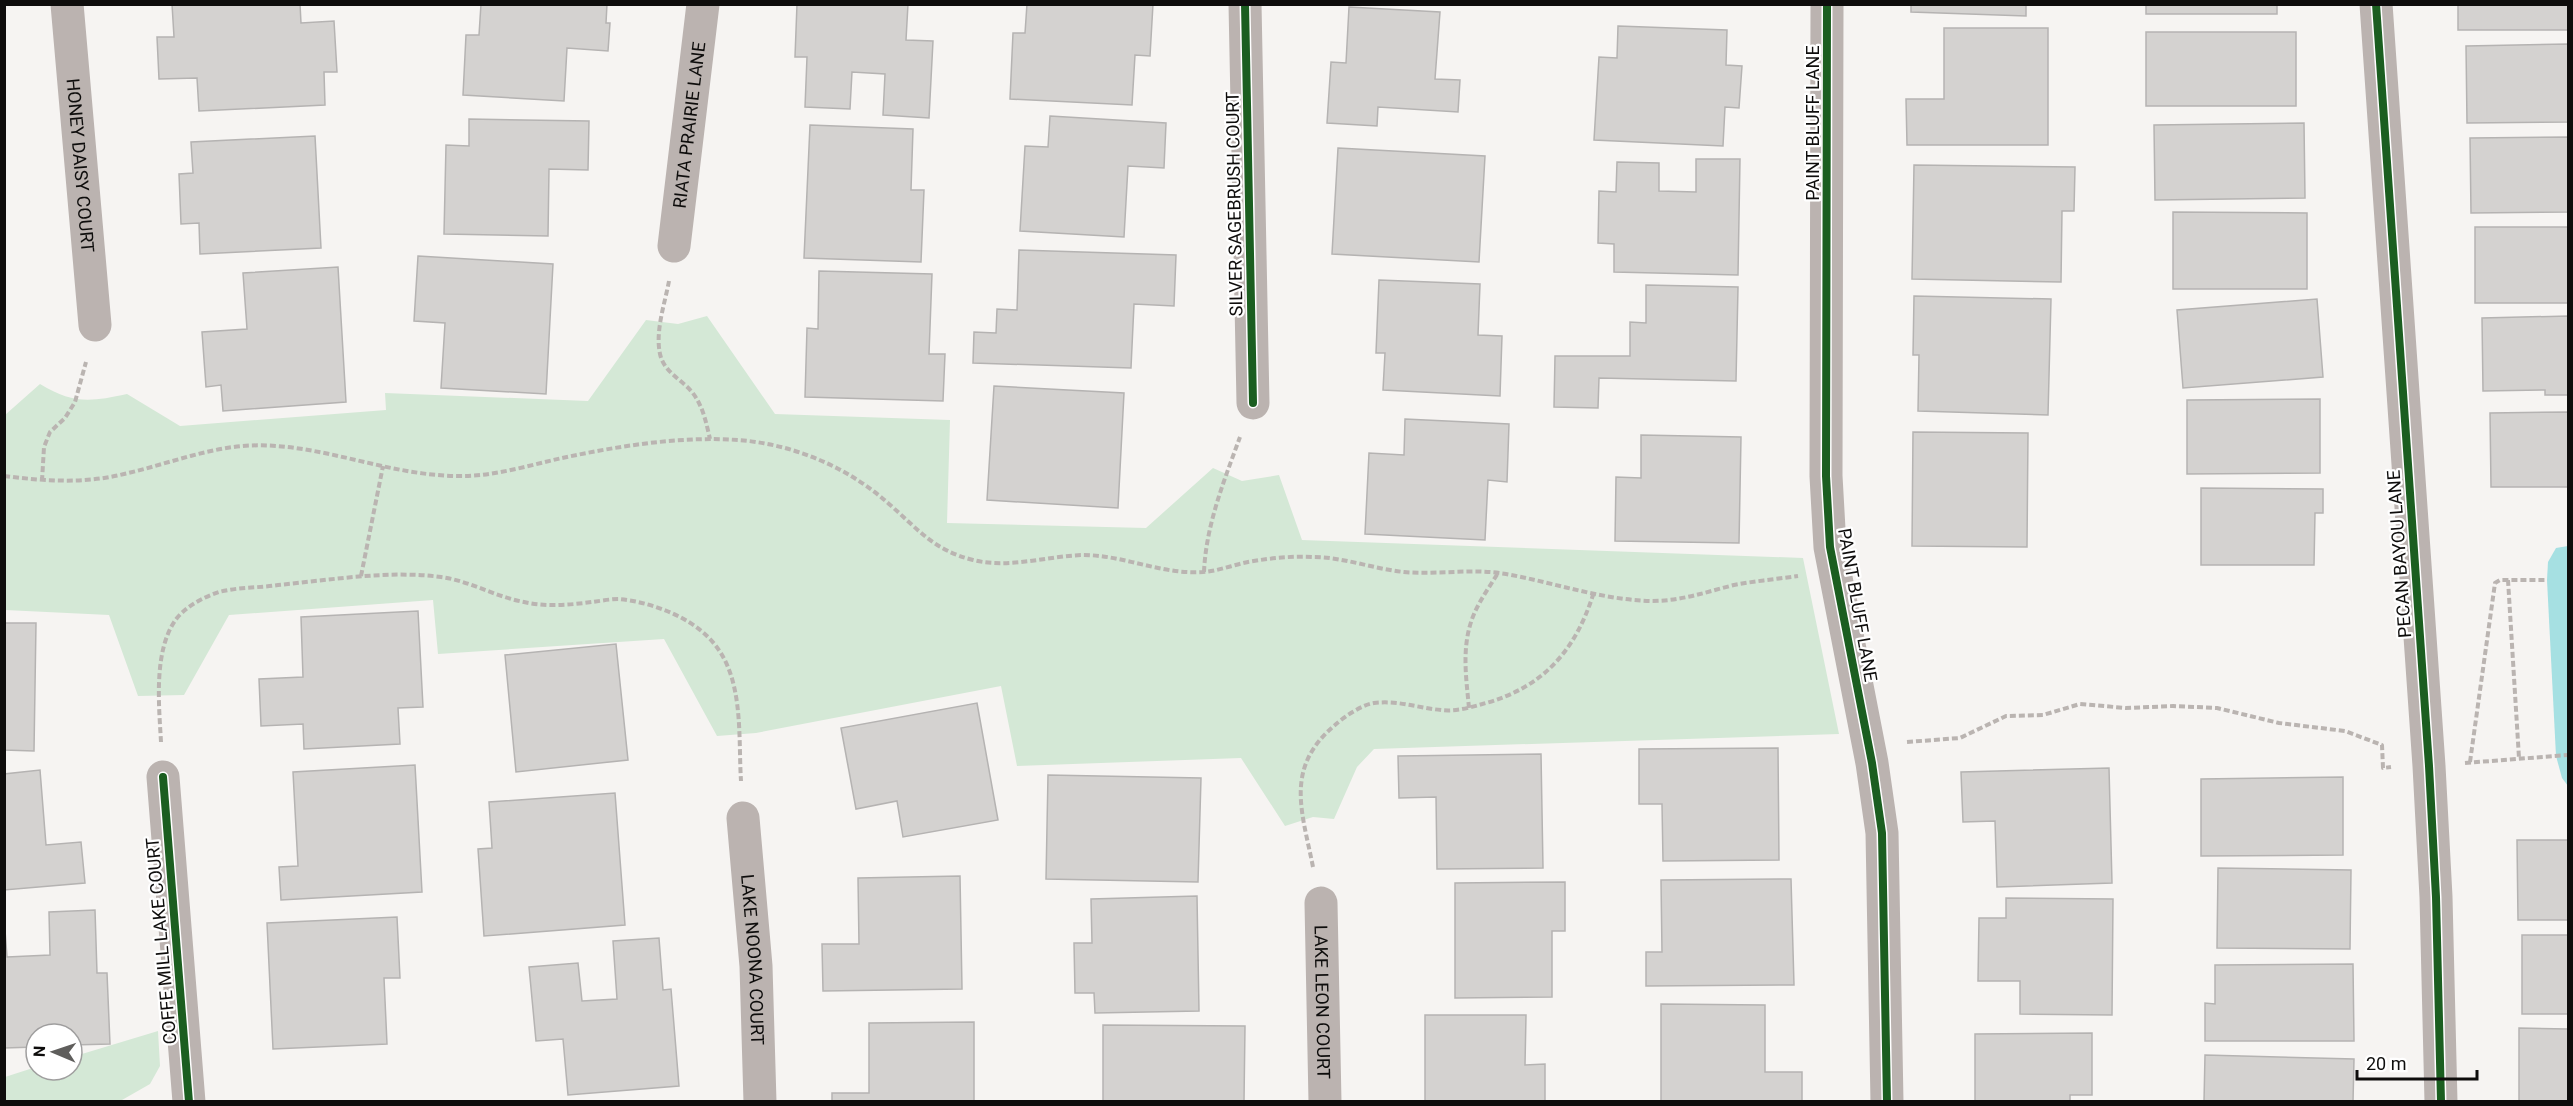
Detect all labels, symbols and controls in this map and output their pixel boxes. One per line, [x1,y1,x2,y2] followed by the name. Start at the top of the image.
[668,40,709,209] street label: RIATA PRAIRIE LANE
[1802,45,1823,201] street label: PAINT BLUFF LANE
[63,77,99,254] street label: HONEY DAISY COURT
[1222,91,1246,317] street label: SILVER SAGEBRUSH COURT
[2383,469,2415,639] street label: PECAN BAYOU LANE
[1834,527,1882,683] street label: PAINT BLUFF LANE
[141,836,181,1045] street label: COFFE MILL LAKE COURT
[737,873,769,1046] street label: LAKE NOONA COURT
[1311,925,1335,1080] street label: LAKE LEON COURT
[24,1022,84,1082] north arrow
[2357,1043,2477,1081] scale bar
[30,1046,49,1057] text: N
[2366,1053,2406,1074] text: 20 m

